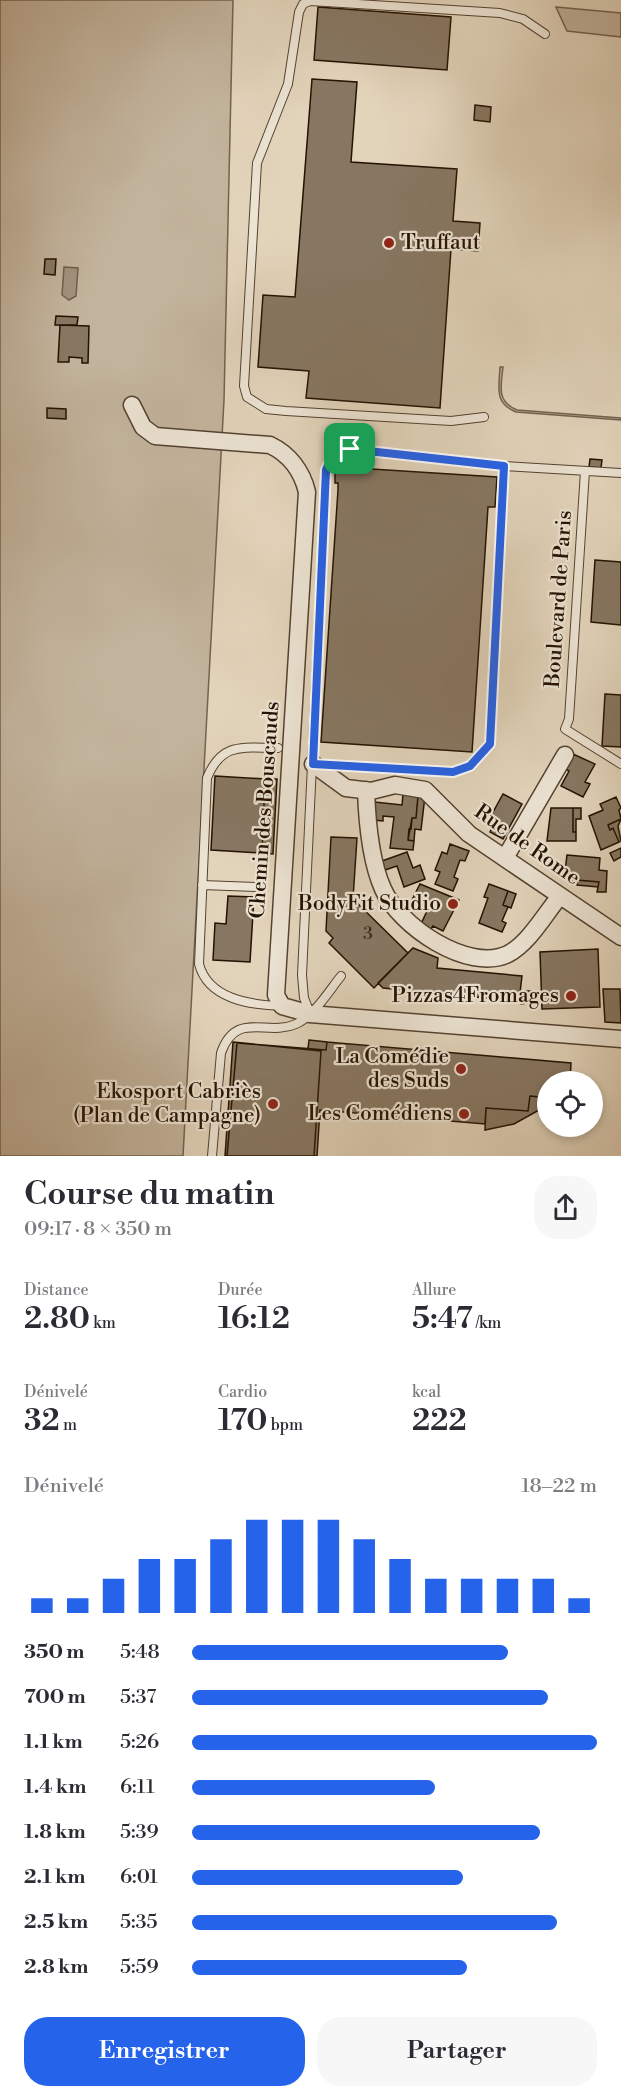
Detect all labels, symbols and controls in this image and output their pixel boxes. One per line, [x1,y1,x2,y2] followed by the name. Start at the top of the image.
[401,230,481,256] place label: Truffaut
[382,236,396,250] marker: Truffaut
[324,423,375,474] pin
[333,432,366,465] icon: arrive
[540,509,578,690] street label: Boulevard de Paris
[244,700,286,920] street label: Chemin des Bouscauds
[469,799,585,891] street label: Rue de Rome
[297,891,441,917] place label: BodyFit Studio
[446,897,460,911] marker: BodyFit Studio
[363,922,373,945] house number: 3
[392,983,559,1009] place label: Pizzas4Fromages
[564,989,578,1003] marker: Pizzas4Fromages
[335,1044,449,1094] place label: La Comédie des Suds
[454,1062,468,1076] marker: La Comédie des Suds
[537,1071,603,1137] map controls
[537,1071,603,1137] button: locate
[73,1079,261,1129] place label: Ekosport Cabriès (Plan de Campagne)
[266,1097,280,1111] marker: Ekosport Cabriès (Plan de Campagne)
[308,1101,452,1127] place label: Les Comédiens
[457,1107,471,1121] marker: Les Comédiens
[24,1174,275,1215] text: Course du matin
[534,1176,597,1239] button: share
[24,1217,172,1242] text: 09:17 · 8 × 350 m
[24,1280,89,1300] text: Distance
[218,1280,263,1300] text: Durée
[412,1280,456,1300] text: Allure
[24,1300,90,1338] text: 2.80
[218,1300,290,1338] text: 16:12
[412,1300,473,1338] text: 5:47
[90,1313,116,1333] text: km
[473,1313,501,1333] text: /km
[24,1382,88,1402] text: Dénivelé
[218,1382,267,1402] text: Cardio
[412,1382,441,1402] text: kcal
[24,1402,60,1440] text: 32
[218,1402,267,1440] text: 170
[412,1402,467,1440] text: 222
[60,1415,77,1435] text: m
[267,1415,303,1435] text: bpm
[24,1474,104,1499] text: Dénivelé
[521,1474,597,1499] text: 18–22 m
[24,1640,84,1665] text: 350 m
[120,1640,160,1665] text: 5:48
[24,1685,86,1710] text: 700 m
[120,1685,156,1710] text: 5:37
[24,1730,83,1755] text: 1.1 km
[120,1730,159,1755] text: 5:26
[24,1775,86,1800] text: 1.4 km
[120,1775,155,1800] text: 6:11
[24,1820,86,1845] text: 1.8 km
[120,1820,159,1845] text: 5:39
[24,1865,86,1890] text: 2.1 km
[120,1865,158,1890] text: 6:01
[24,1910,88,1935] text: 2.5 km
[120,1910,158,1935] text: 5:35
[24,1955,88,1980] text: 2.8 km
[120,1955,159,1980] text: 5:59
[24,2017,305,2086] button: Enregistrer
[317,2017,597,2086] button: Partager

